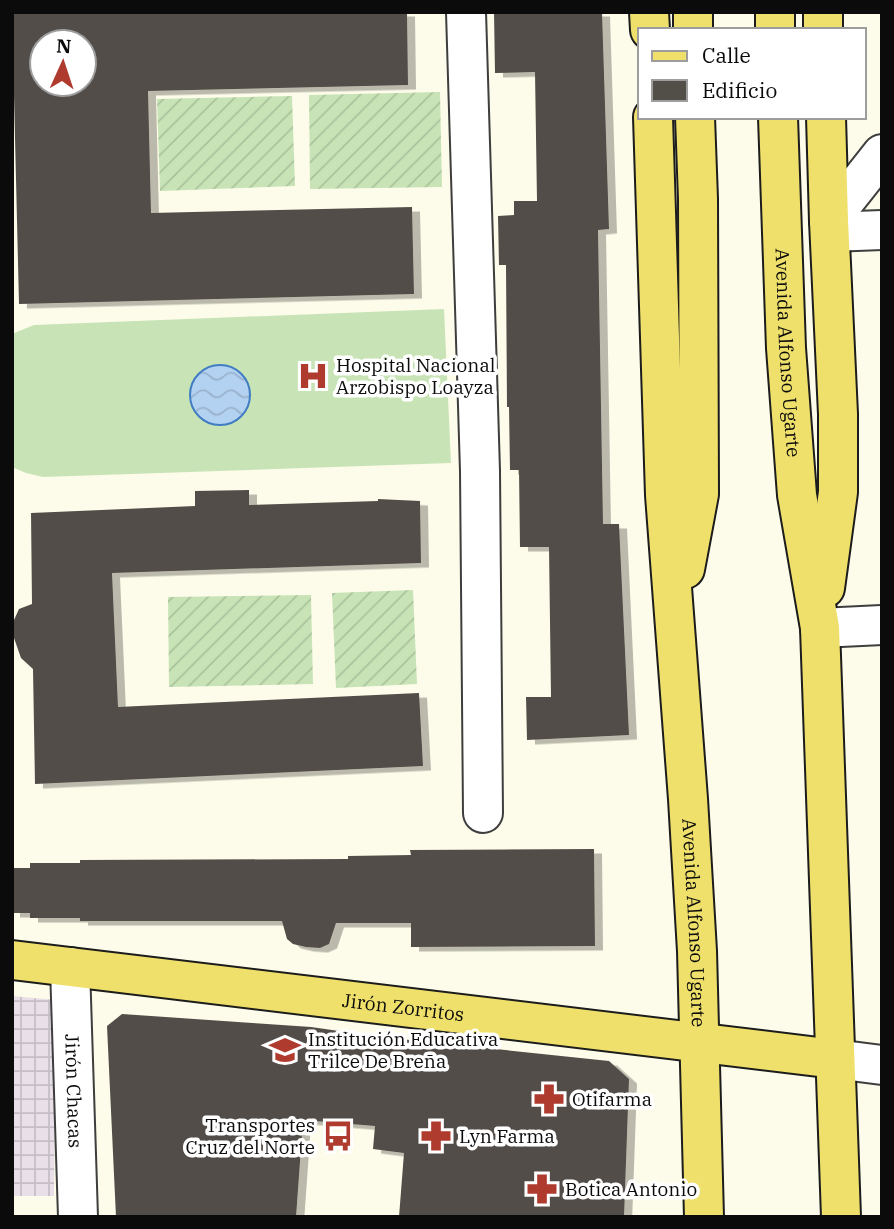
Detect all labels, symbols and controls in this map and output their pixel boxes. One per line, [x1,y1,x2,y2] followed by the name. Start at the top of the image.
[28,28,98,98] north arrow
[638,28,866,119] legend
[56,34,72,58] text: N
[702,41,751,69] text: Calle
[702,76,777,104] text: Edificio
[771,248,806,458] street label: Avenida Alfonso Ugarte
[336,353,496,399] place label: Hospital Nacional Arzobispo Loayza
[296,359,330,393] hospital icon: Hospital Nacional Arzobispo Loayza
[677,818,711,1028] street label: Avenida Alfonso Ugarte
[341,988,466,1026] street label: Jirón Zorritos
[308,1027,498,1073] place label: Institución Educativa Trilce De Breña
[60,1033,88,1148] street label: Jirón Chacas
[268,1033,302,1067] school or university icon: Institución Educativa Trilce De Breña
[532,1082,566,1116] pharmacy icon: Otifarma
[572,1087,652,1111] place label: Otifarma
[186,1113,315,1159] place label: Transportes Cruz del Norte
[321,1119,355,1153] bus stop icon: Transportes Cruz del Norte
[419,1119,453,1153] pharmacy icon: Lyn Farma
[459,1124,555,1148] place label: Lyn Farma
[525,1172,559,1206] pharmacy icon: Botica Antonio
[565,1177,697,1201] place label: Botica Antonio

